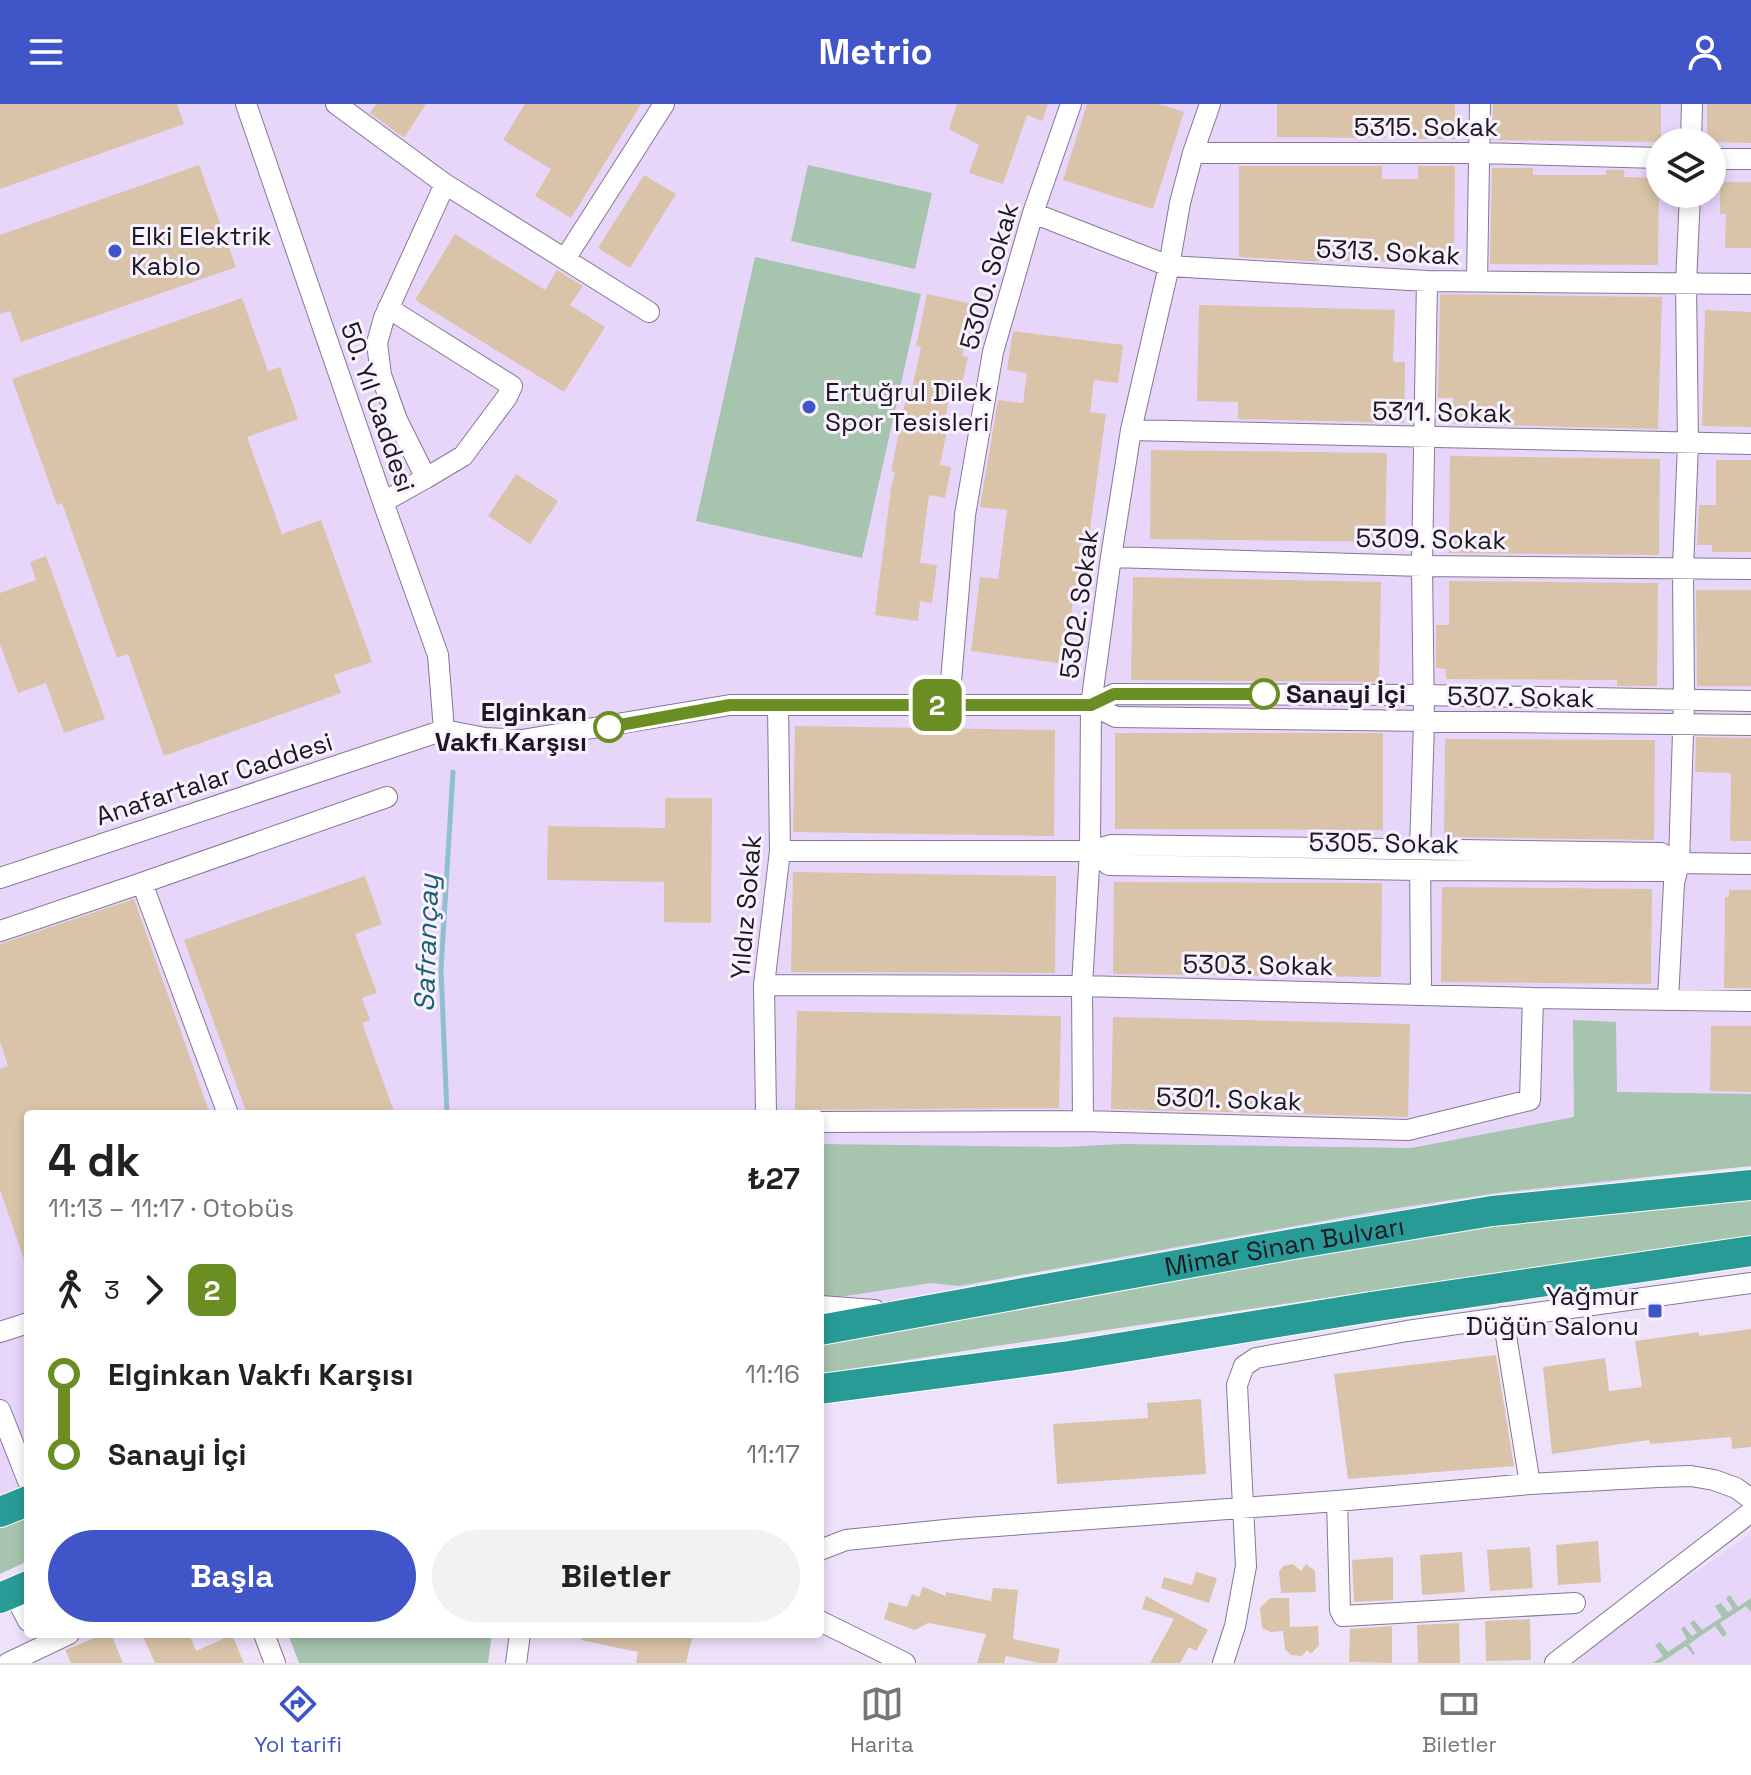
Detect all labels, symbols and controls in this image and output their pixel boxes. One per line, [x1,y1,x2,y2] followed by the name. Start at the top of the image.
[818,29,933,75] text: Metrio
[24,30,68,74] icon: menu
[1683,30,1727,74] icon: person
[1354,110,1498,144] street label: 5315. Sokak
[1646,128,1726,208] map controls
[1646,128,1726,208] button: layers
[952,199,1026,353] street label: 5300. Sokak
[131,219,272,283] place label: Elki Elektrik Kablo
[1315,231,1461,273] street label: 5313. Sokak
[106,242,124,260] marker: Elki Elektrik Kablo
[333,317,423,497] street label: 50. Yıl Caddesi
[825,375,992,439] place label: Ertuğrul Dilek Spor Tesisleri
[1372,394,1512,430] street label: 5311. Sokak
[800,398,818,416] marker: Ertuğrul Dilek Spor Tesisleri
[1355,521,1507,557] street label: 5309. Sokak
[1052,527,1106,681] street label: 5302. Sokak
[1286,677,1406,711] place label: Sanayi İçi
[911,679,963,731] line badge: 2
[1249,679,1279,709] marker: Sanayi İçi
[1447,679,1595,715] street label: 5307. Sokak
[929,687,945,723] text: 2
[435,695,587,759] place label: Elginkan Vakfı Karşısı
[594,712,624,742] marker: Elginkan Vakfı Karşısı
[91,725,337,833] street label: Anafartalar Caddesi
[1308,825,1460,861] street label: 5305. Sokak
[723,833,769,981] street label: Yıldız Sokak
[406,872,446,1012] water label: Safrançay
[1182,947,1334,983] street label: 5303. Sokak
[1156,1079,1302,1119] street label: 5301. Sokak
[48,1133,140,1189] text: 4 dk
[747,1159,800,1198] text: ₺27
[48,1191,294,1225] text: 11:13 – 11:17 · Otobüs
[1162,1209,1407,1284] street label: Mimar Sinan Bulvarı
[48,1268,92,1312] icon: walk
[132,1268,176,1312] icon: forward
[204,1272,220,1308] text: 2
[104,1273,120,1307] text: 3
[1466,1279,1639,1343] place label: Yağmur Düğün Salonu
[1646,1302,1664,1320] marker: Yağmur Düğün Salonu
[108,1355,414,1394] text: Elginkan Vakfı Karşısı
[745,1357,800,1391] text: 11:16
[108,1435,246,1474] text: Sanayi İçi
[746,1437,800,1471] text: 11:17
[48,1530,416,1622] button: Başla
[432,1530,800,1622] button: Biletler
[254,1682,342,1758] tab: Yol tarifi
[850,1682,914,1758] tab: Harita
[1422,1682,1497,1758] tab: Biletler

